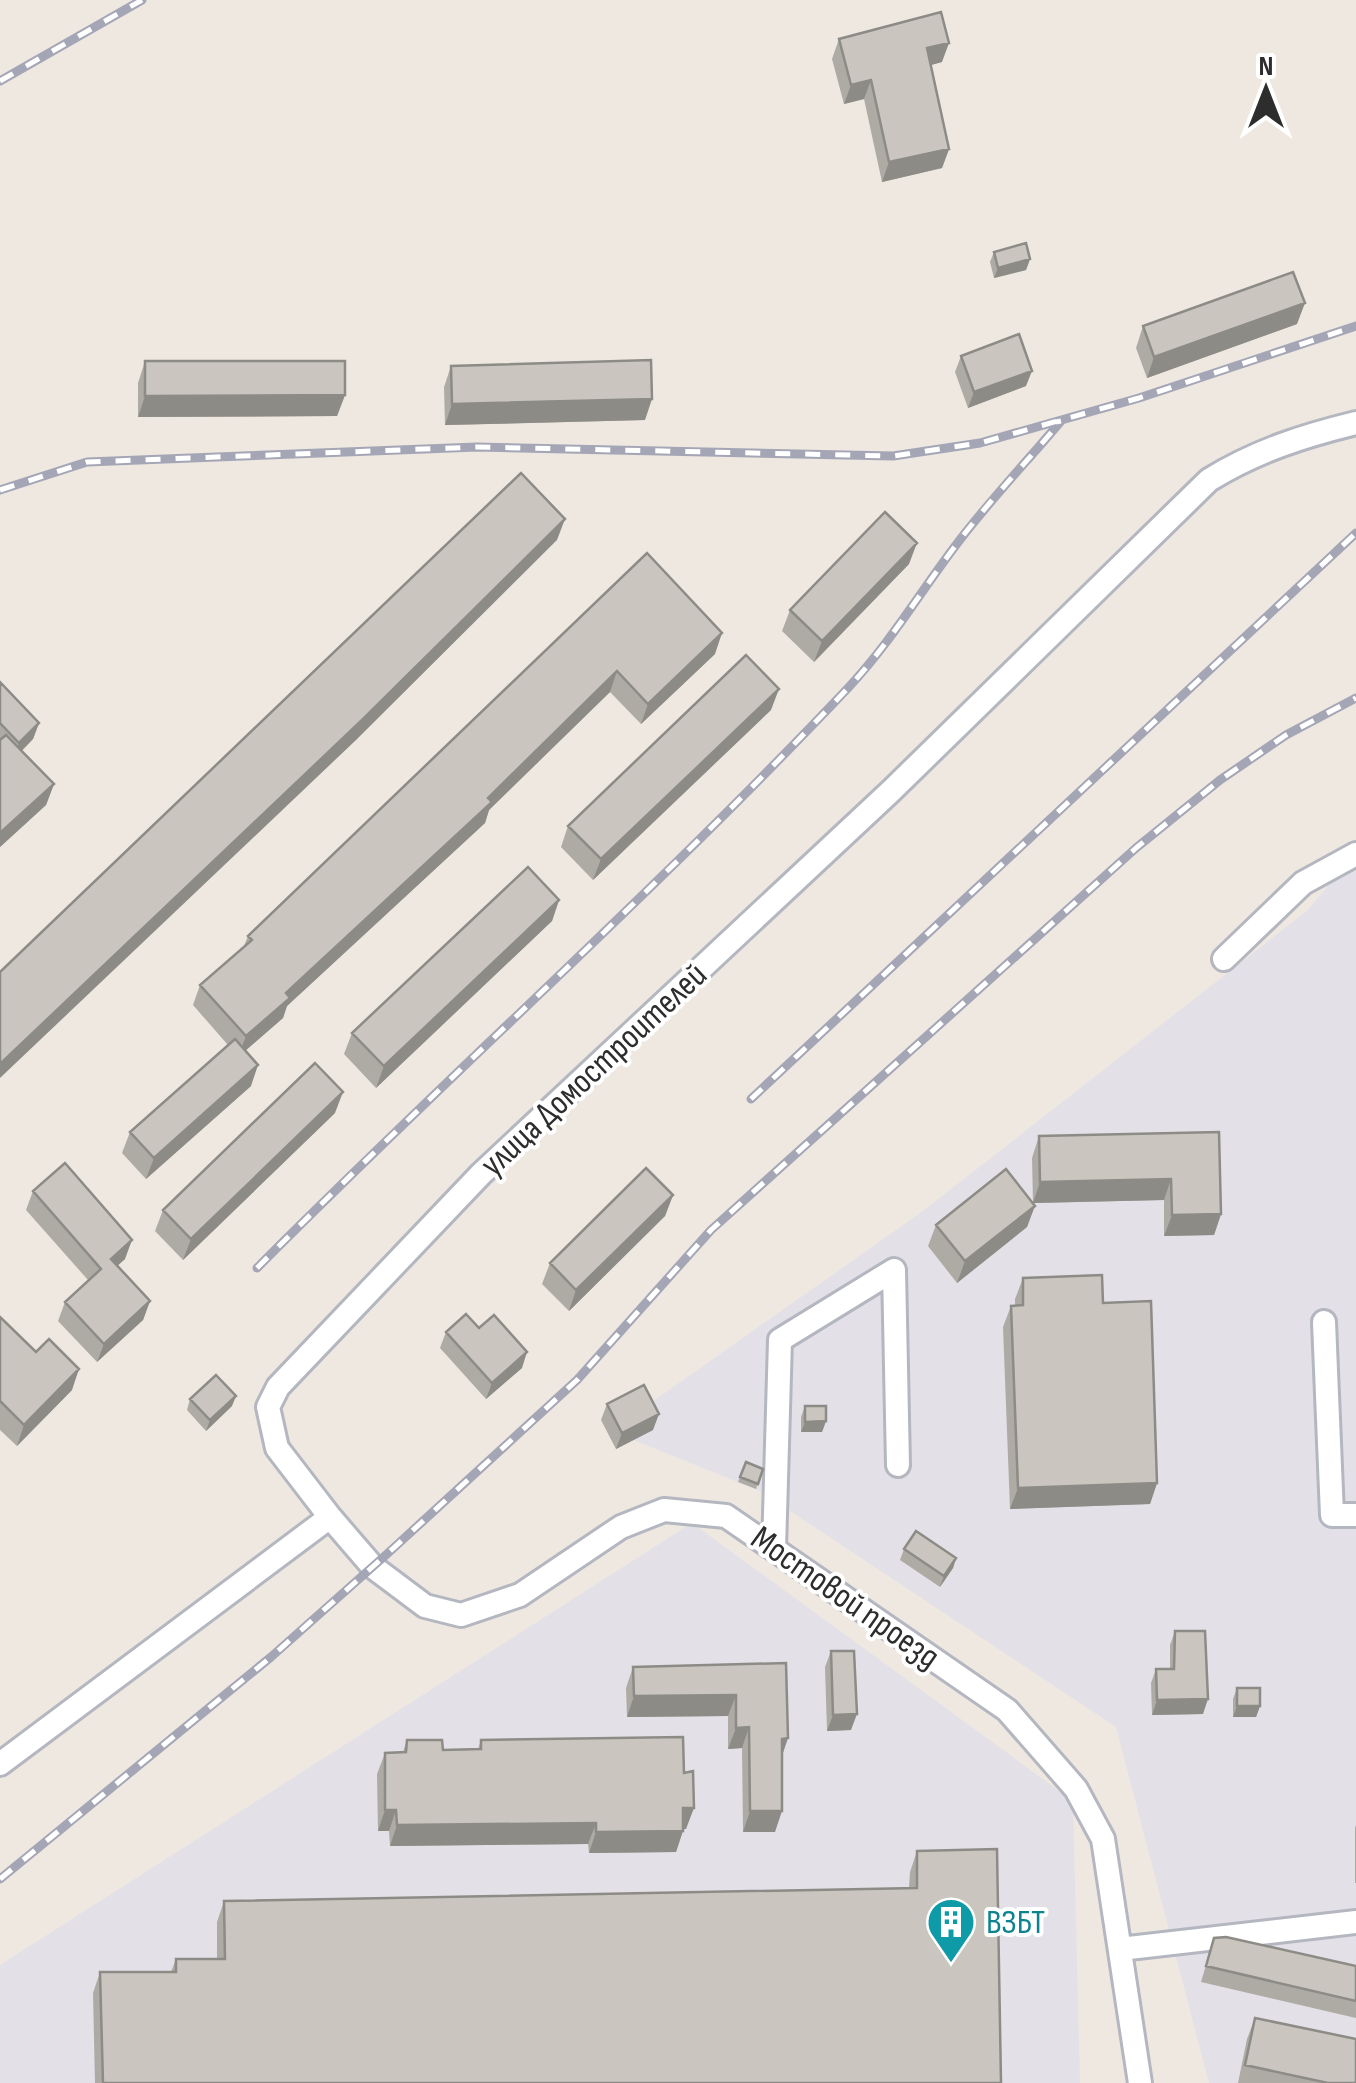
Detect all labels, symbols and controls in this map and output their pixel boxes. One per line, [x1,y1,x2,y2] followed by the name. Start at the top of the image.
[1216,40,1316,140] north arrow
[1259,50,1273,83] text: N
[472,954,716,1186] street label: улица Домостроителей
[742,1517,948,1679] street label: Мостовой проезд
[925,1896,977,1964] building icon: ВЗБТ
[986,1901,1045,1944] place label: ВЗБТ

